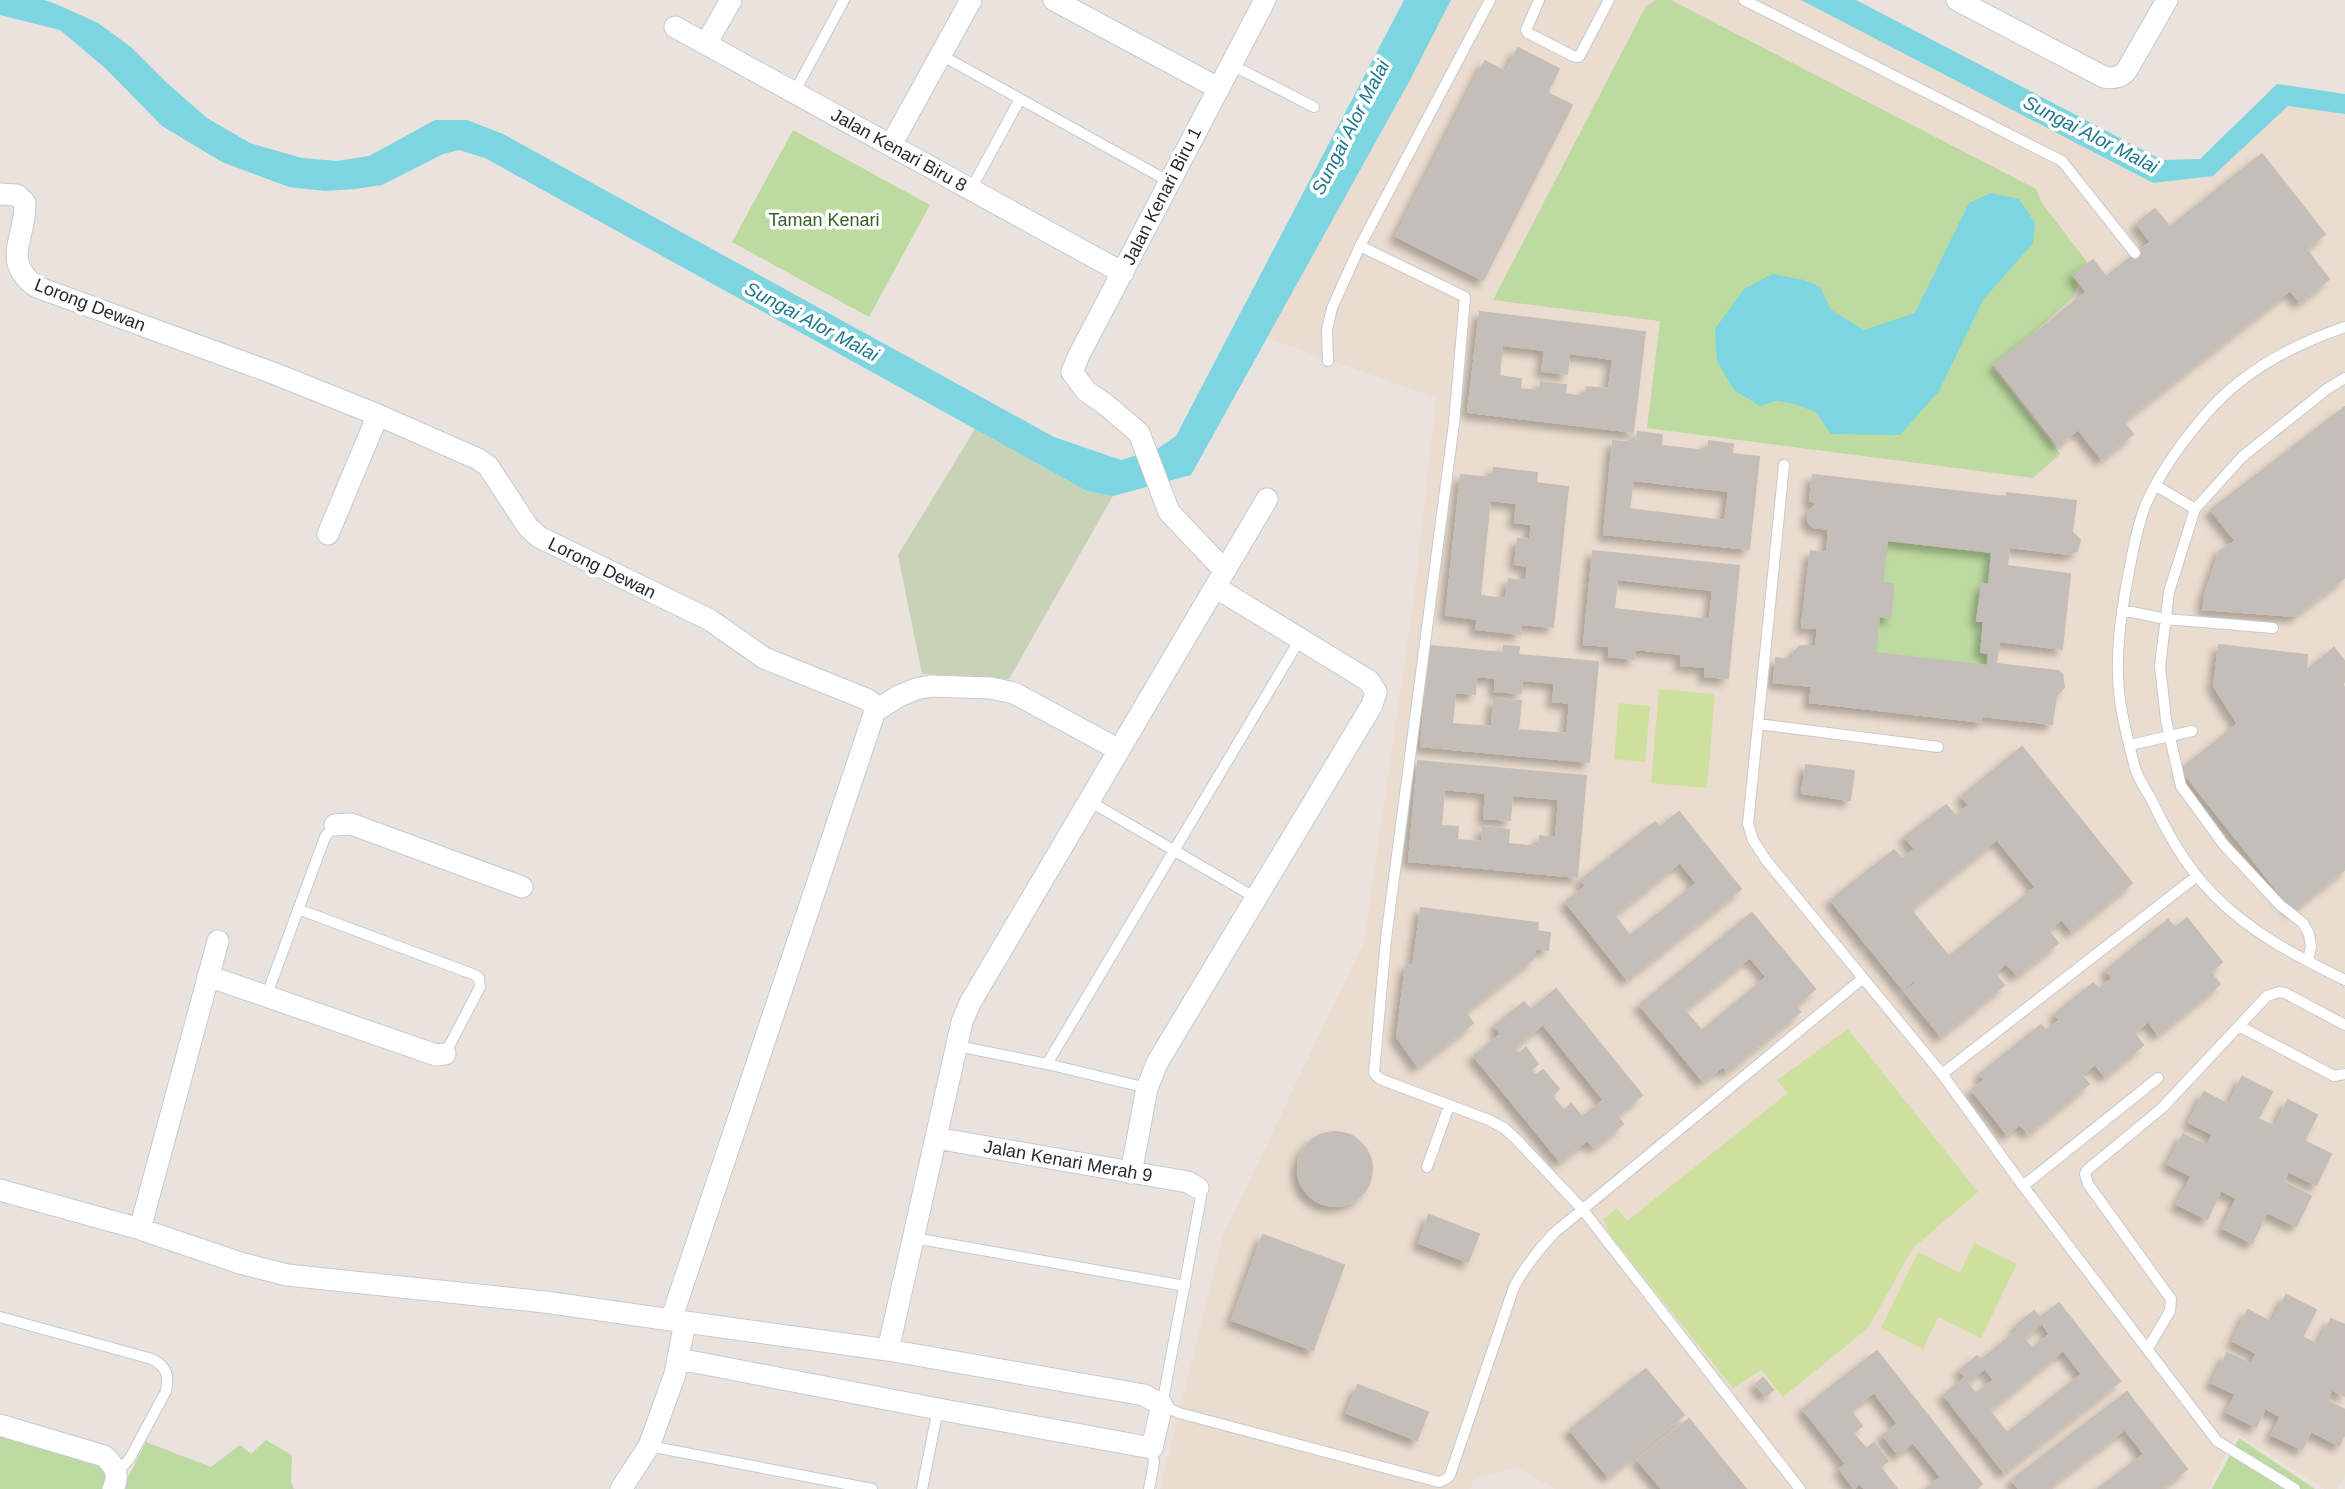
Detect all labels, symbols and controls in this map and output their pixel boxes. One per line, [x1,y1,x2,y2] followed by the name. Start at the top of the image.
[1307,56,1394,198] water label: Sungai Alor Malai
[2020,91,2162,178] water label: Sungai Alor Malai
[828,104,970,196] street label: Jalan Kenari Biru 8
[1119,124,1205,268] street label: Jalan Kenari Biru 1
[768,210,880,230] park label: Taman Kenari
[32,275,148,335] street label: Lorong Dewan
[741,277,883,366] water label: Sungai Alor Malai
[545,533,659,603] street label: Lorong Dewan
[982,1136,1154,1186] street label: Jalan Kenari Merah 9

